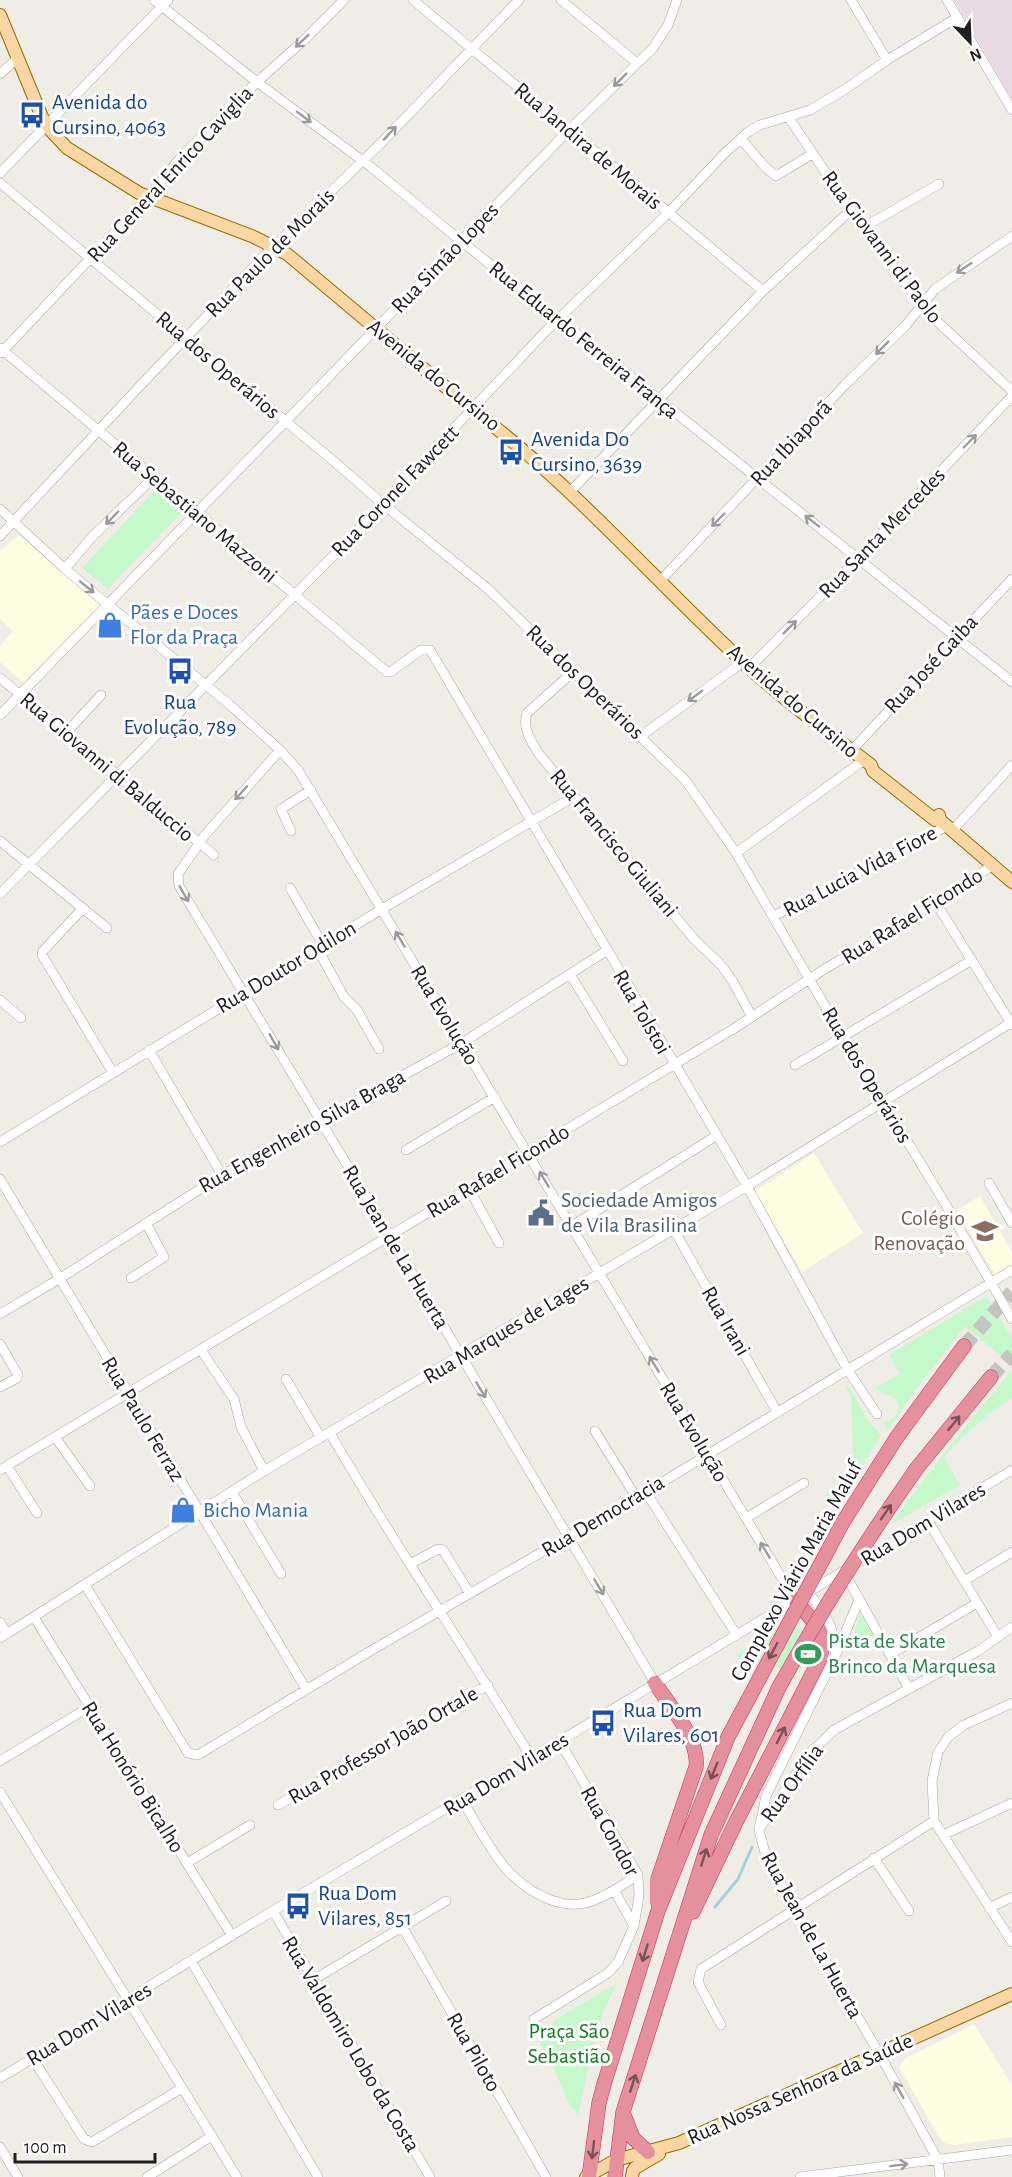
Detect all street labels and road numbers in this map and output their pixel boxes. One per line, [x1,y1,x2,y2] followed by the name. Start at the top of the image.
[510,78,666,214] street label: Rua Jandira de Morais
[83,82,257,266] street label: Rua General Enrico Caviglia
[818,167,946,327] street label: Rua Giovanni di Paolo
[201,184,339,322] street label: Rua Paulo de Morais
[387,199,503,317] street label: Rua Simão Lopes
[485,257,683,423] street label: Rua Eduardo Ferreira França
[152,307,284,423] street label: Rua dos Operários
[363,315,505,435] street label: Avenida do Cursino
[746,396,836,490] street label: Rua Ibiaporã
[327,421,463,561] street label: Rua Coronel Fawcett
[109,437,281,587] street label: Rua Sebastiano Mazzoni
[815,464,949,602] street label: Rua Santa Mercedes
[880,610,982,718] street label: Rua José Gaiba
[522,621,648,743] street label: Rua dos Operários
[723,640,863,762] street label: Avenida do Cursino
[16,688,198,846] street label: Rua Giovanni di Balduccio
[546,765,682,921] street label: Rua Francisco Giuliani
[780,821,940,921] street label: Rua Lucia Vida Fiore
[838,864,986,968] street label: Rua Rafael Ficondo
[212,917,360,1017] street label: Rua Doutor Odilon
[407,961,483,1069] street label: Rua Evolução
[609,966,675,1058] street label: Rua Tolstoi
[818,1003,916,1147] street label: Rua dos Operários
[195,1065,409,1197] street label: Rua Engenheiro Silva Braga
[423,1120,573,1222] street label: Rua Rafael Ficondo
[338,1161,454,1333] street label: Rua Jean de La Huerta
[419,1272,593,1388] street label: Rua Marques de Lages
[697,1283,755,1359] street label: Rua Irani
[97,1353,189,1485] street label: Rua Paulo Ferraz
[656,1378,732,1486] street label: Rua Evolução
[726,1456,866,1685] street label: Complexo Viário Maria Maluf
[538,1471,668,1561] street label: Rua Democracia
[857,1478,989,1570] street label: Rua Dom Vilares
[284,1682,482,1808] street label: Rua Professor João Ortale
[78,1697,188,1857] street label: Rua Honório Bicalho
[440,1728,572,1820] street label: Rua Dom Vilares
[756,1740,828,1826] street label: Rua Orfília
[576,1782,644,1880] street label: Rua Condor
[757,1848,867,2022] street label: Rua Jean de La Huerta
[278,1932,424,2156] street label: Rua Valdomiro Lobo da Costa
[23,1978,155,2070] street label: Rua Dom Vilares
[443,2009,505,2095] street label: Rua Piloto
[684,2029,916,2149] street label: Rua Nossa Senhora da Saúde

